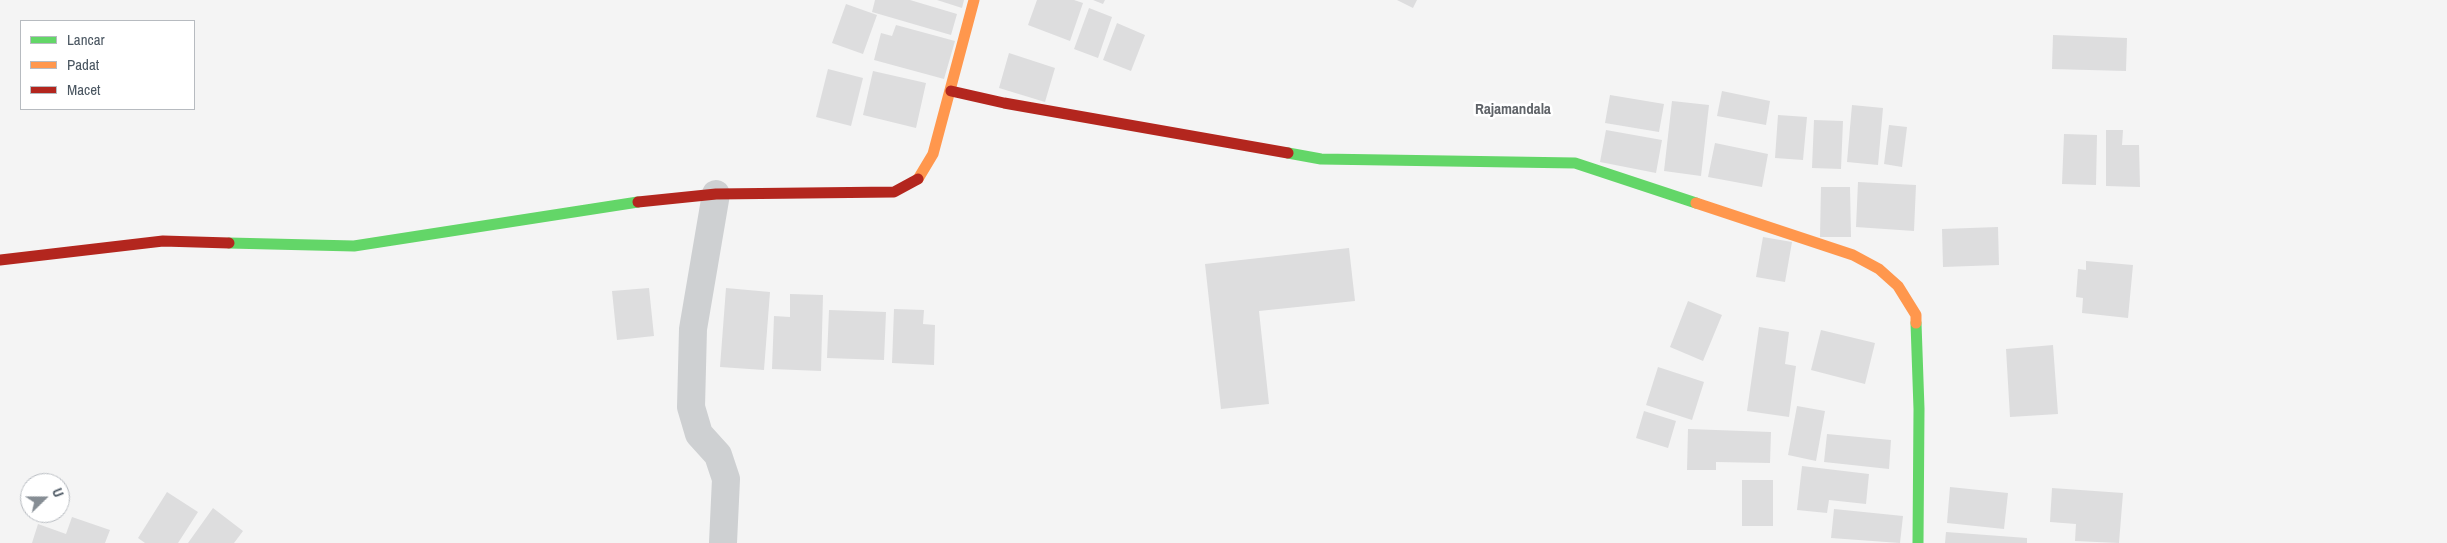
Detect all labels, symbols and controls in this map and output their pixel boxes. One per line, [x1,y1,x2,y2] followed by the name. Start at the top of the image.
[20,20,195,110] legend
[67,29,105,50] text: Lancar
[67,54,99,75] text: Padat
[67,79,101,100] text: Macet
[1475,101,1551,119] district label: Rajamandala
[20,473,70,523] north arrow
[48,486,68,500] text: U

